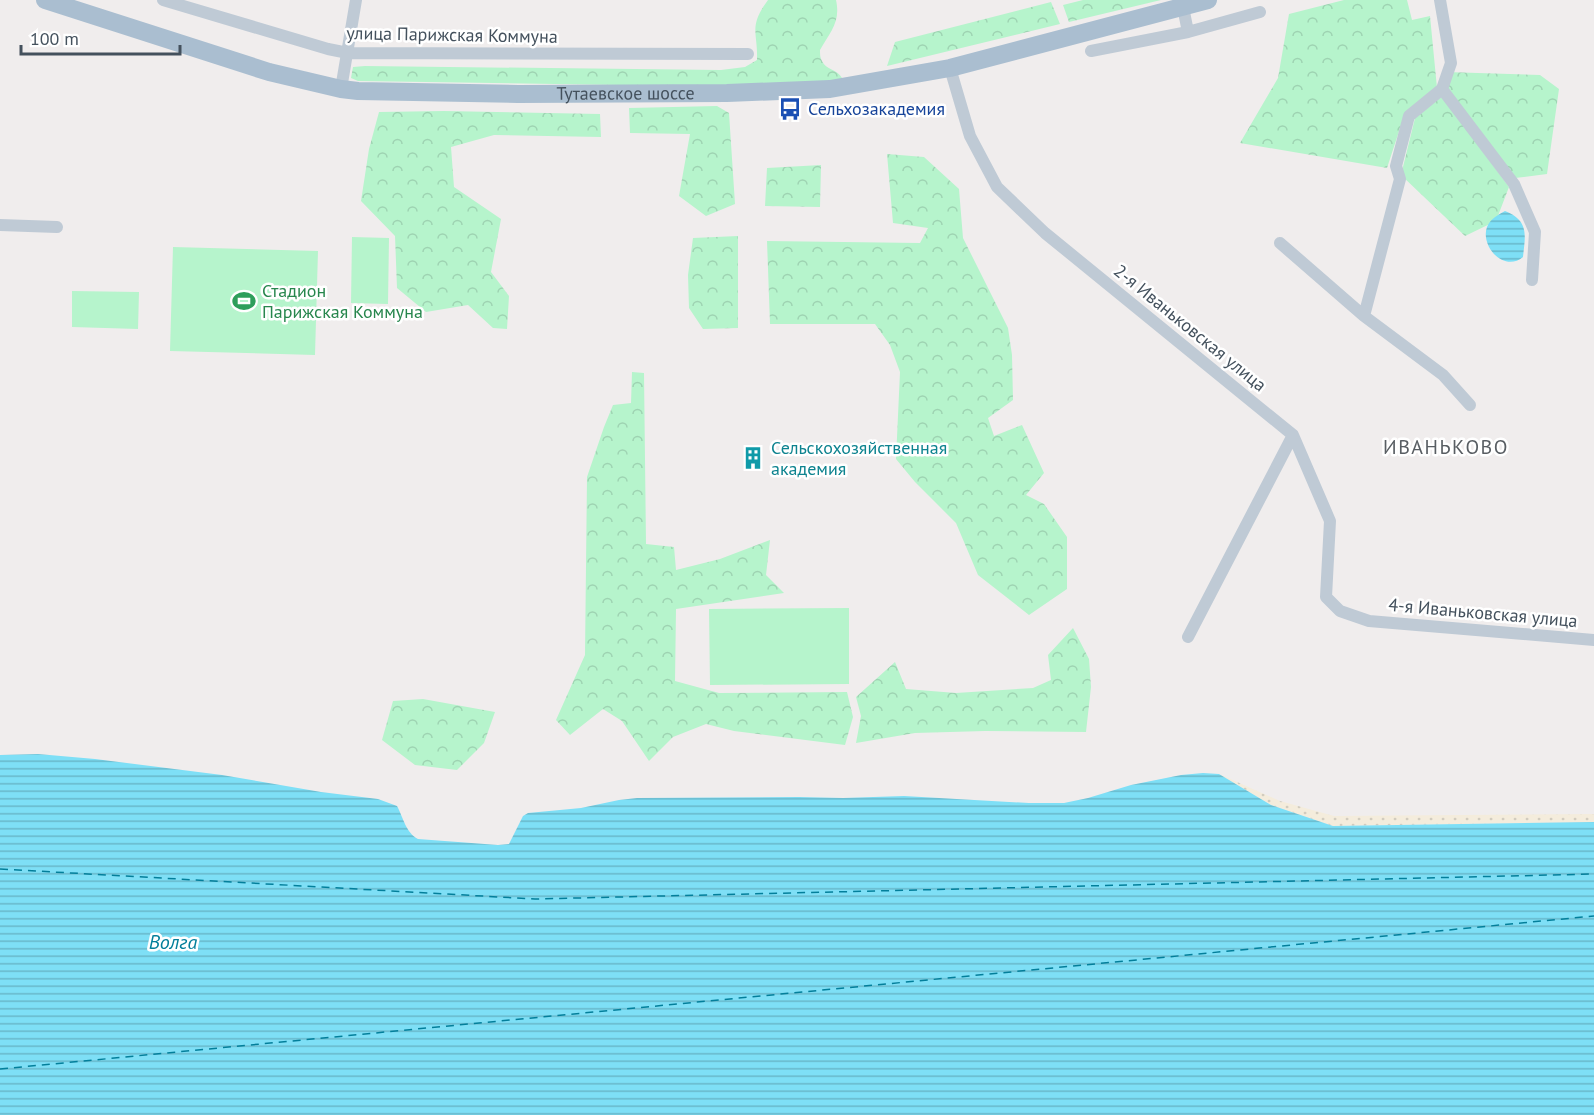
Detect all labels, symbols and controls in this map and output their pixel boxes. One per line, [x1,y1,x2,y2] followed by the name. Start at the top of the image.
[21,18,180,56] scale bar
[346,21,558,48] street label: улица Парижская Коммуна
[30,27,79,50] text: 100 m
[557,81,695,105] street label: Тутаевское шоссе
[777,96,803,122] bus stop icon: Сельхозакадемия
[808,97,945,120] place label: Сельхозакадемия
[1109,259,1271,396] street label: 2-я Иваньковская улица
[262,279,423,323] place label: Стадион Парижская Коммуна
[231,288,257,314] sports icon: Стадион Парижская Коммуна
[1383,434,1509,460] district label: ИВАНЬКОВО
[771,436,947,480] place label: Сельскохозяйственная академия
[740,445,766,471] building icon: Сельскохозяйственная академия
[1388,593,1579,632] street label: 4-я Иваньковская улица
[149,929,198,955] water label: Волга

